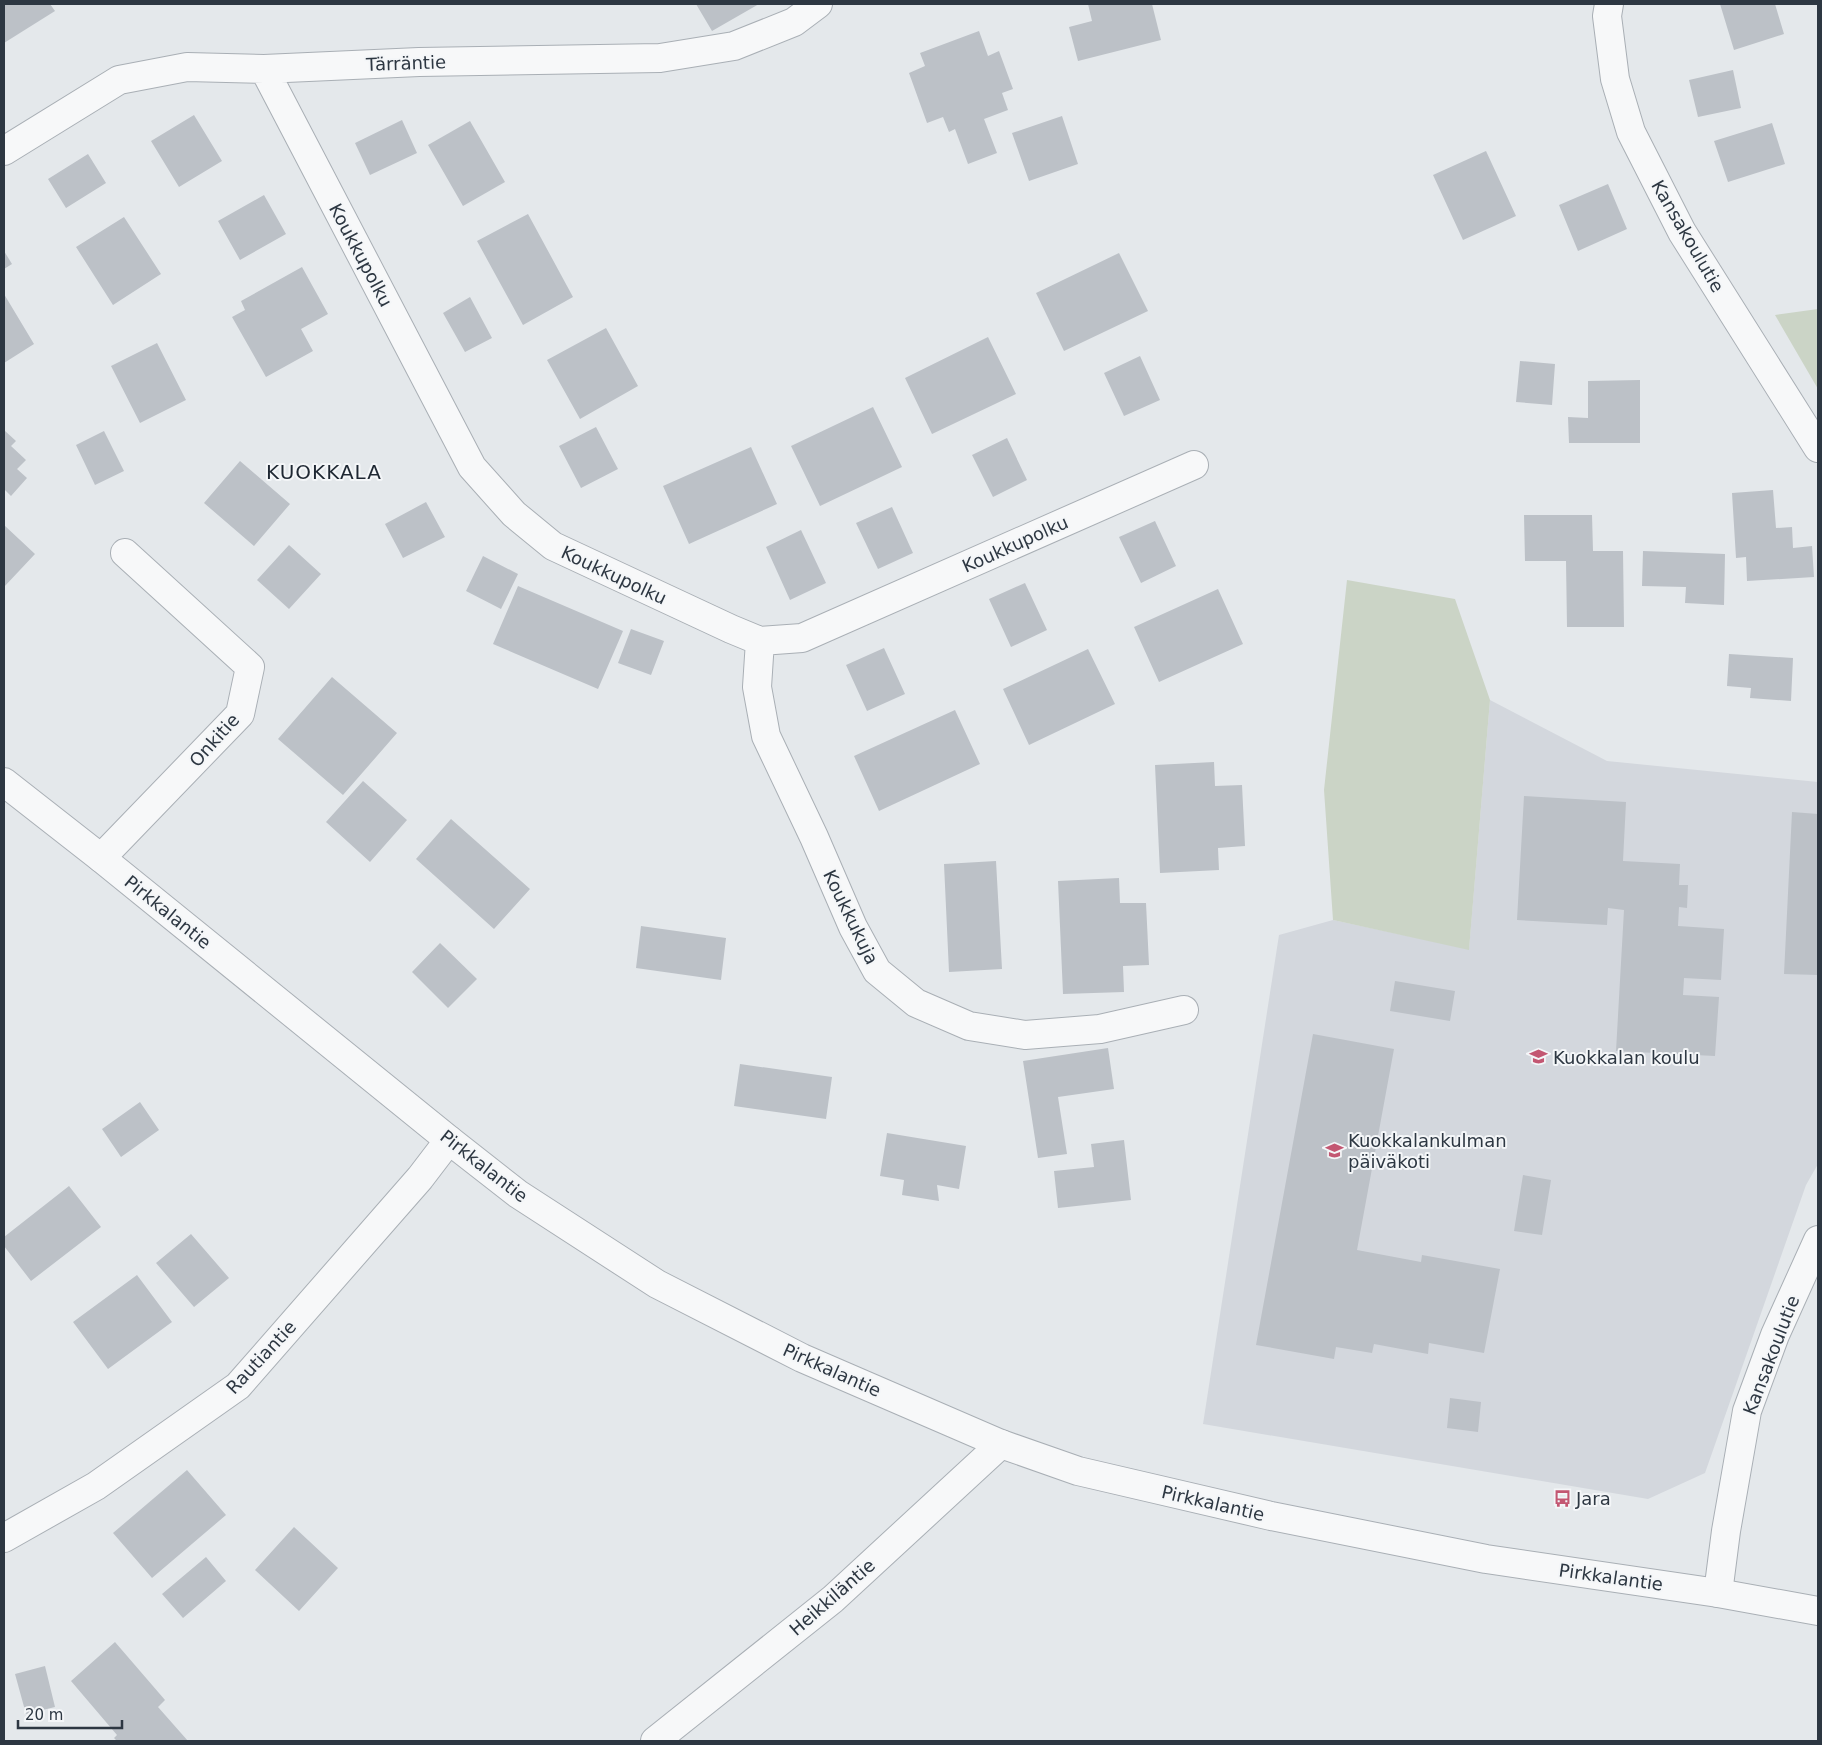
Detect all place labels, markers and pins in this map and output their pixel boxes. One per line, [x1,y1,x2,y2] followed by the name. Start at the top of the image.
[1529,1047,1549,1067] school or university icon: Kuokkalan koulu
[1553,1047,1700,1068] place label: Kuokkalan koulu
[1348,1130,1507,1172] place label: Kuokkalankulman päiväkoti
[1324,1140,1344,1160] school or university icon: Kuokkalankulman päiväkoti
[1552,1488,1572,1508] bus stop icon: Jara
[1575,1488,1611,1509] place label: Jara

